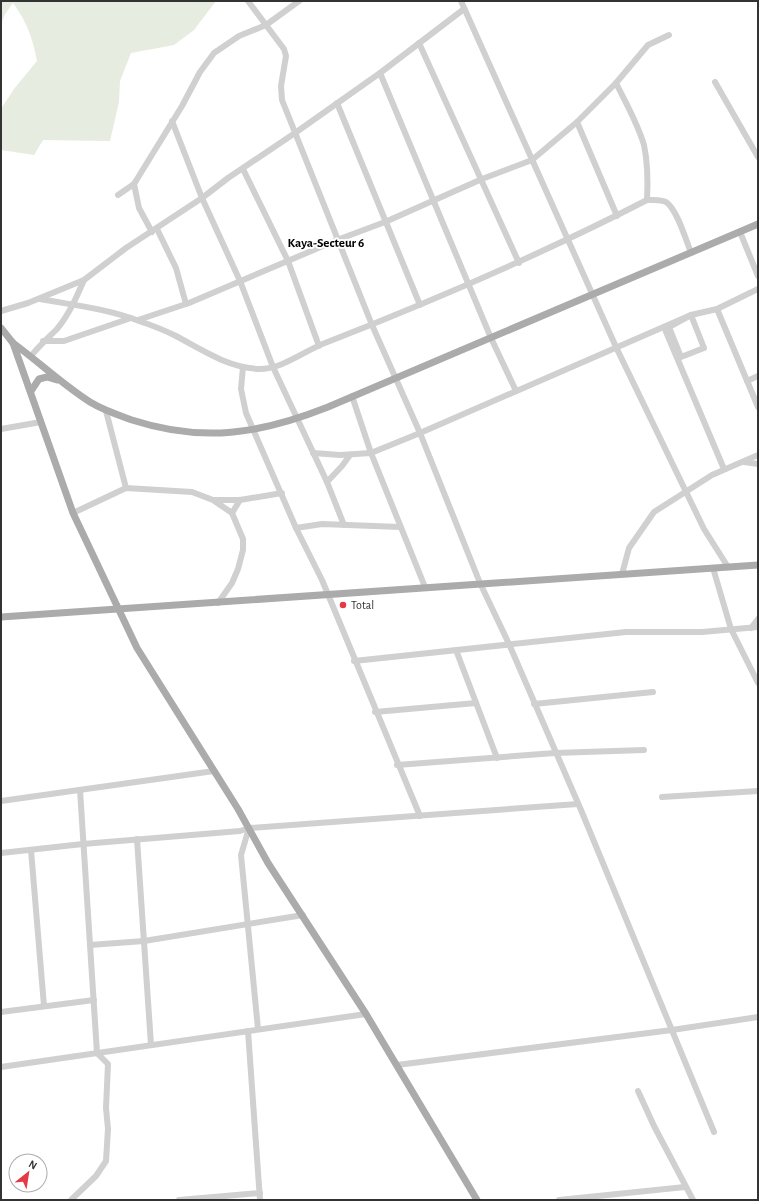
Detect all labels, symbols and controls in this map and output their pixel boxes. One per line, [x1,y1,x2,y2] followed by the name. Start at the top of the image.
[288,237,364,250] district label: Kaya-Secteur 6
[351,599,374,611] place label: Total
[338,600,348,610] marker: Total
[8,1153,48,1193] north arrow
[27,1158,39,1171] text: N

